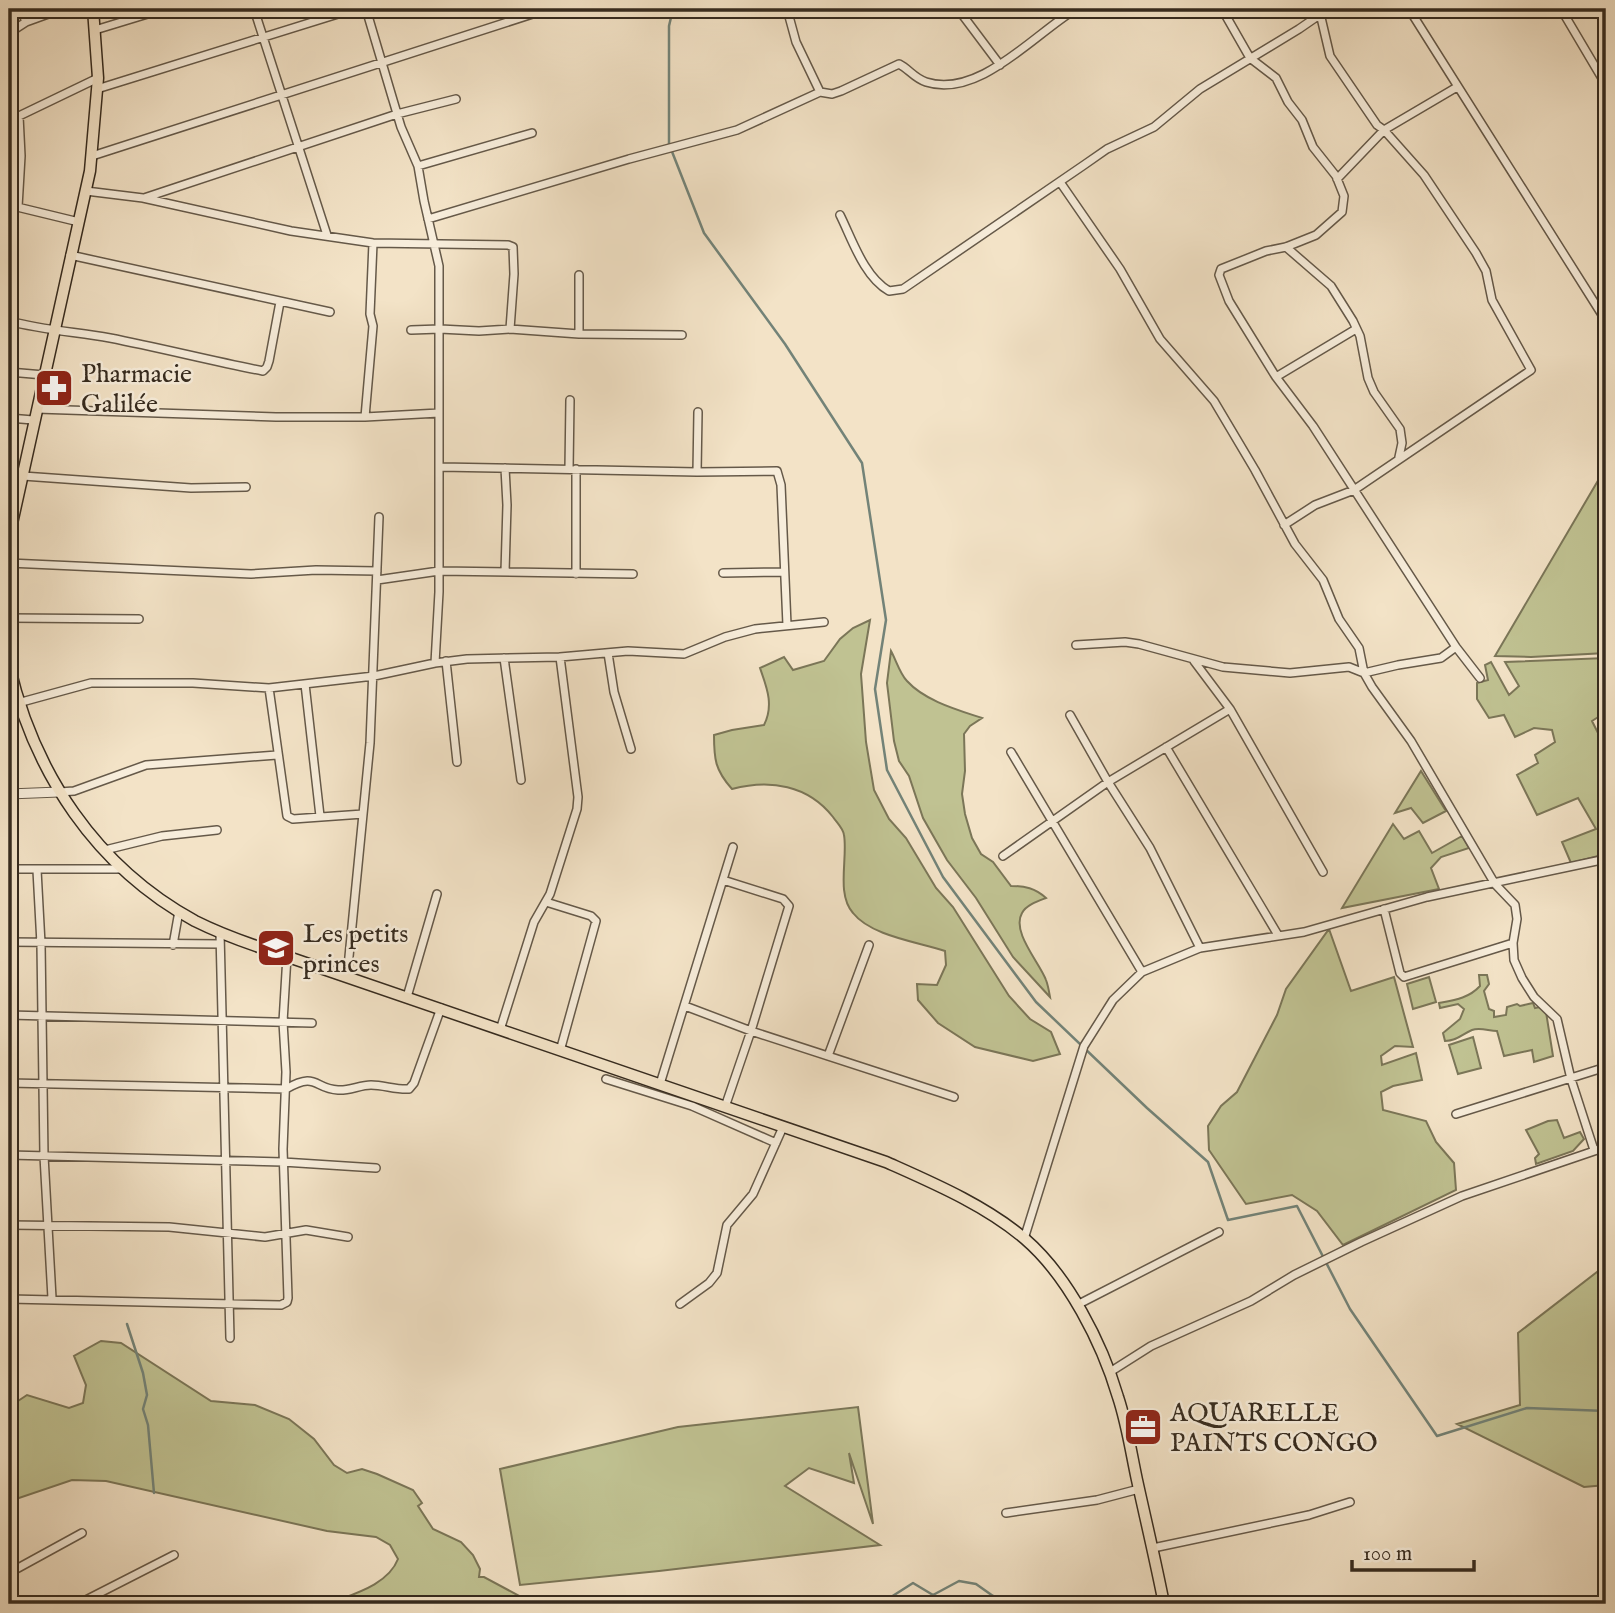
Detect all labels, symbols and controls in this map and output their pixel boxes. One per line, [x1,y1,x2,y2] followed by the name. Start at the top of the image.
[81,358,192,421] place label: Pharmacie Galilée
[33,367,75,409] pharmacy icon: Pharmacie Galilée
[303,918,408,981] place label: Les petits princes
[255,927,297,969] school or university icon: Les petits princes
[1169,1397,1378,1460] place label: AQUARELLE PAINTS CONGO
[1122,1406,1164,1448] office icon: AQUARELLE PAINTS CONGO
[1352,1529,1475,1573] scale bar
[1363,1541,1412,1568] text: 100 m

